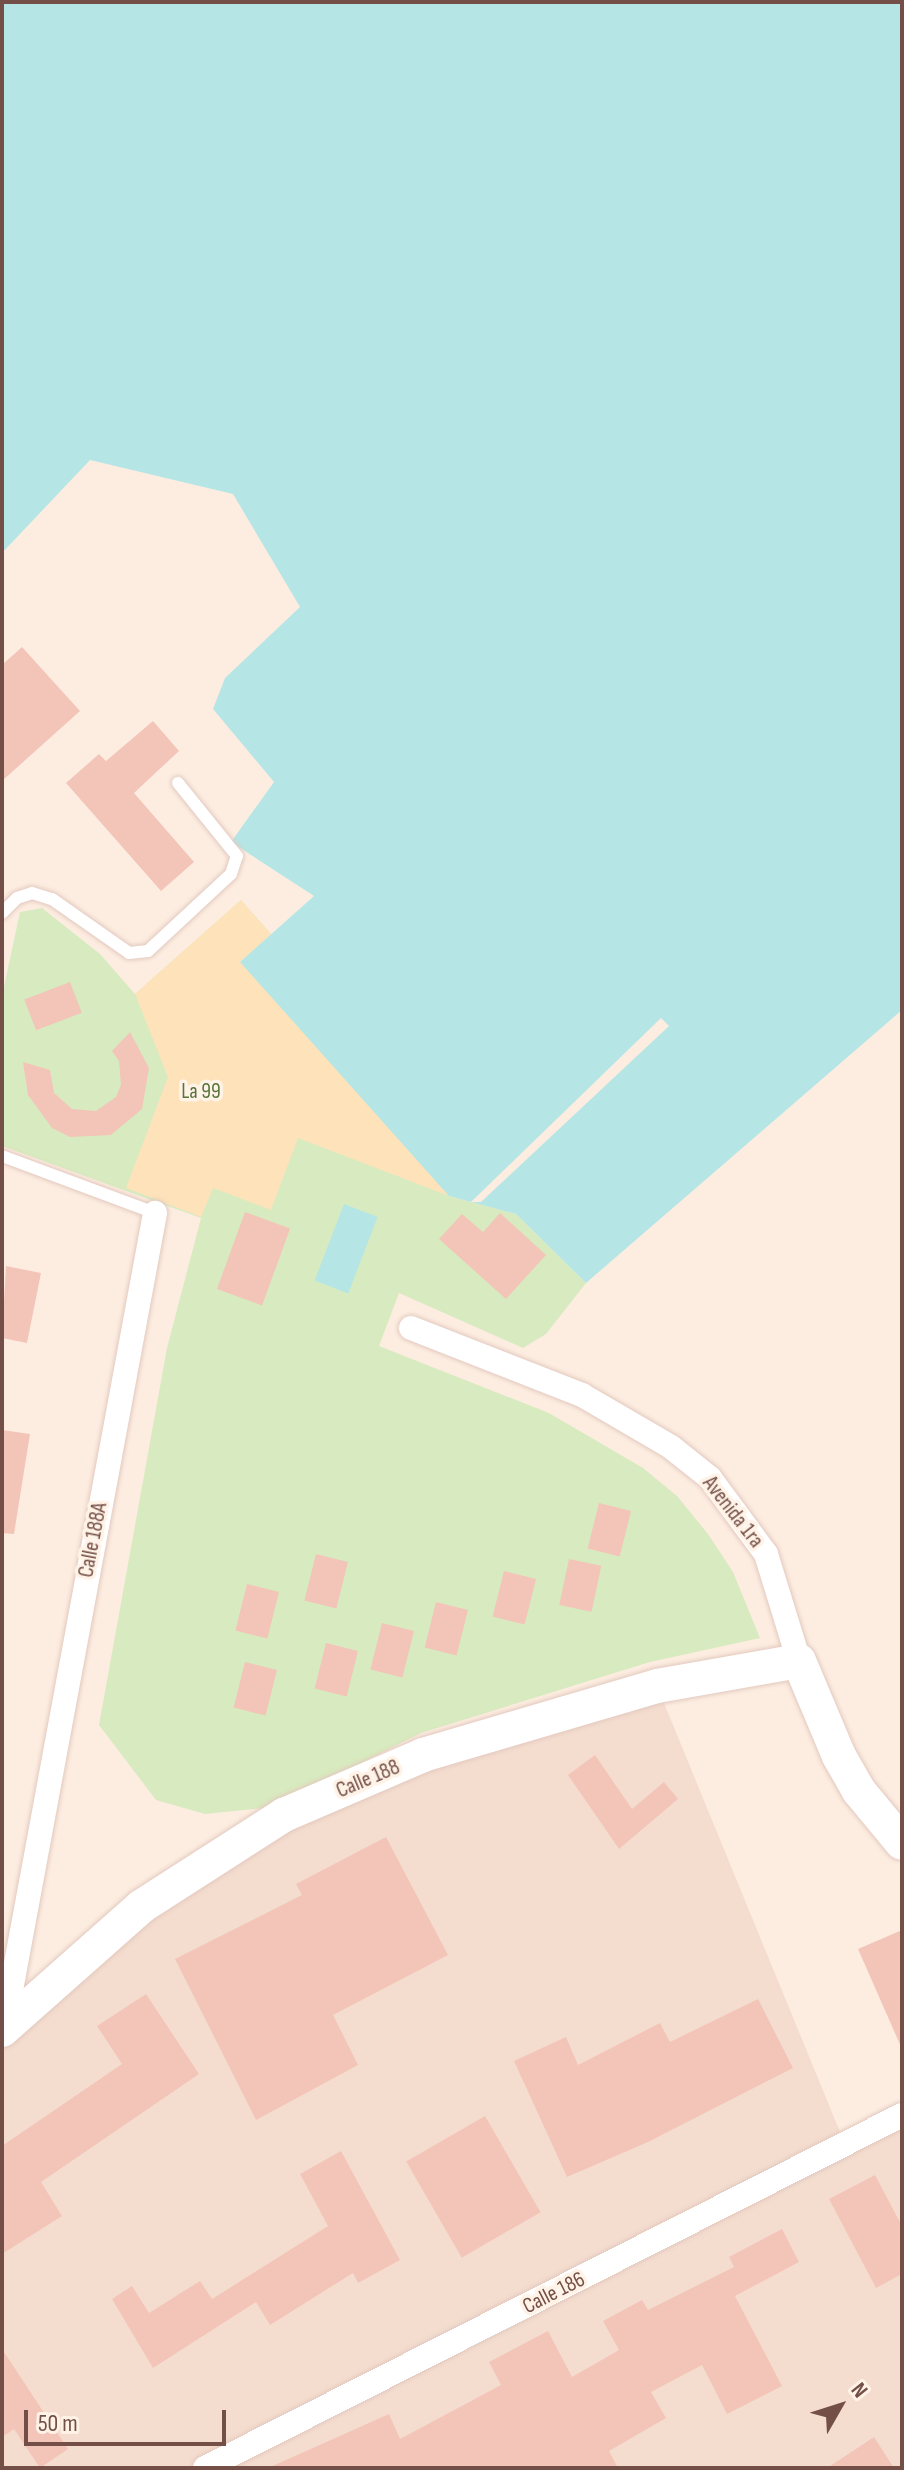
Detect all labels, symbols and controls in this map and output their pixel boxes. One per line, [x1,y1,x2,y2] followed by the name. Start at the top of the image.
[181,1079,221,1105] park label: La 99
[697,1471,769,1553] street label: Avenida 1ra
[73,1500,113,1580] street label: Calle 188A
[332,1754,404,1804] street label: Calle 188
[518,2266,590,2320] street label: Calle 186
[800,2366,880,2446] north arrow
[845,2378,873,2404] text: N
[28,2394,230,2444] scale bar
[38,2409,78,2438] text: 50 m

